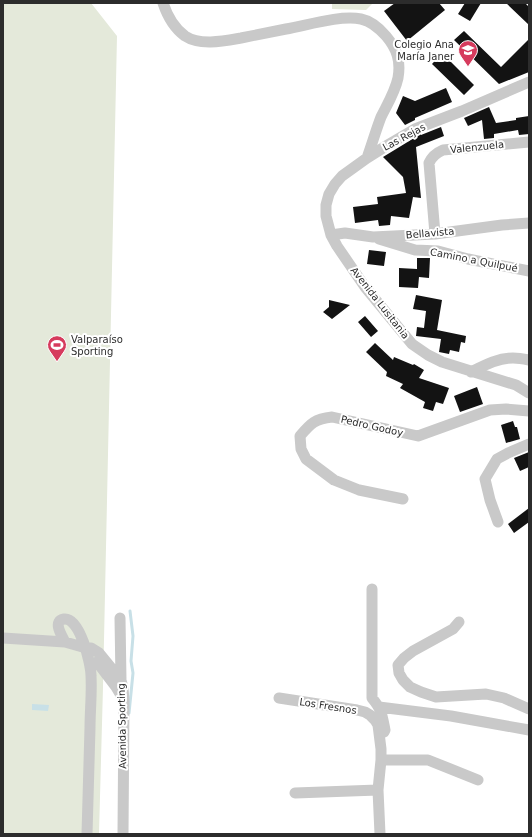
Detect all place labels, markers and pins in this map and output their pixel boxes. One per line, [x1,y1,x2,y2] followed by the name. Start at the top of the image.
[394,39,455,62] place label: Colegio Ana María Janer
[457,39,479,67] school or university icon: Colegio Ana María Janer
[46,334,68,362] sports icon: Valparaíso Sporting
[71,334,123,357] place label: Valparaíso Sporting

